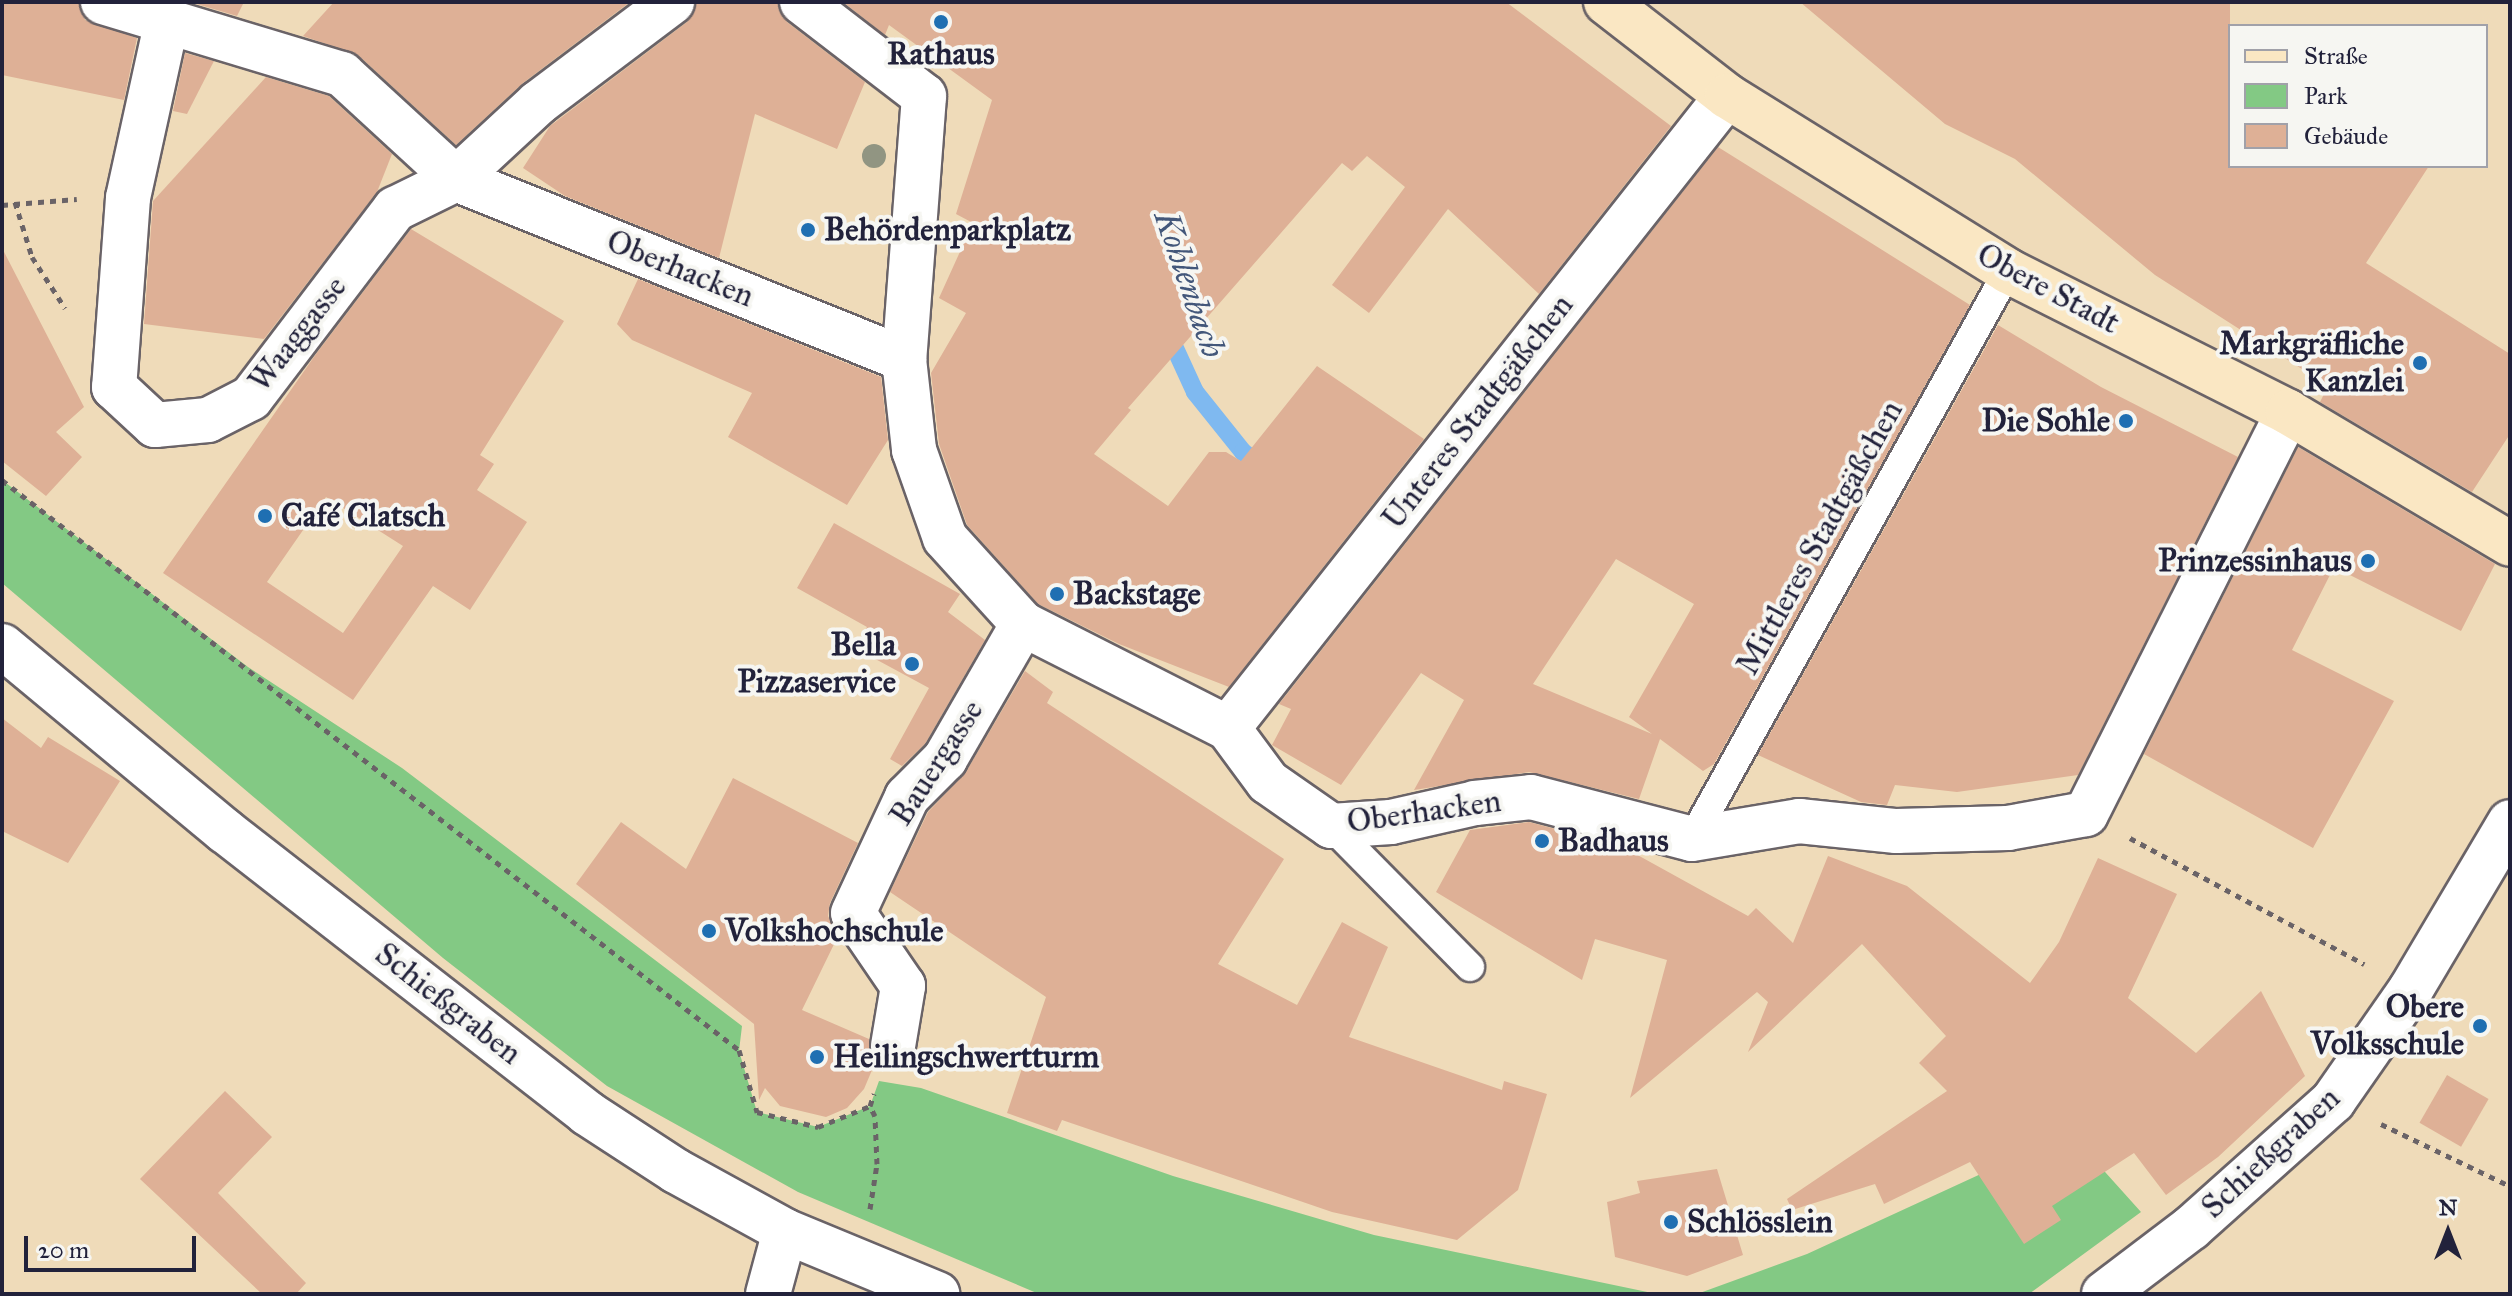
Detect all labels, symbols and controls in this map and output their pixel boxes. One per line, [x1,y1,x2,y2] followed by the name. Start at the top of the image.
[932,13,950,31] marker: Rathaus
[2228,24,2488,168] legend
[887,35,995,73] place label: Rathaus
[2304,41,2368,71] text: Straße
[2304,81,2347,111] text: Park
[2304,121,2388,151] text: Gebäude
[1146,205,1234,363] water label: Kohlenbach
[824,211,1071,249] place label: Behördenparkplatz
[799,221,817,239] marker: Behördenparkplatz
[601,222,759,316] street label: Oberhacken
[1970,235,2126,343] street label: Obere Stadt
[241,269,355,399] street label: Waaggasse
[1374,287,1582,537] street label: Unteres Stadtgäßchen
[2219,326,2404,401] place label: Markgräfliche Kanzlei
[2411,354,2429,372] marker: Markgräfliche Kanzlei
[1729,394,1911,682] street label: Mittleres Stadtgäßchen
[1982,402,2110,440] place label: Die Sohle
[2117,412,2135,430] marker: Die Sohle
[281,497,445,535] place label: Café Clatsch
[256,507,274,525] marker: Café Clatsch
[2158,542,2352,580] place label: Prinzessinhaus
[2359,552,2377,570] marker: Prinzessinhaus
[1073,575,1201,613] place label: Backstage
[1048,585,1066,603] marker: Backstage
[737,627,896,702] place label: Bella Pizzaservice
[903,655,921,673] marker: Bella Pizzaservice
[882,693,992,833] street label: Bauergasse
[1345,782,1503,842] street label: Oberhacken
[1558,822,1669,860] place label: Badhaus
[1533,832,1551,850] marker: Badhaus
[725,912,943,950] place label: Volkshochschule
[700,922,718,940] marker: Volkshochschule
[367,935,529,1073] street label: Schießgraben
[2311,989,2464,1064] place label: Obere Volksschule
[2471,1017,2489,1035] marker: Obere Volksschule
[833,1038,1099,1076] place label: Heilingschwertturm
[808,1048,826,1066] marker: Heilingschwertturm
[2194,1079,2348,1227] street label: Schießgraben
[2408,1192,2488,1272] north arrow
[2439,1194,2457,1221] text: N
[1687,1203,1833,1241] place label: Schlösslein
[1662,1213,1680,1231] marker: Schlösslein
[28,1220,200,1270] scale bar
[38,1235,89,1265] text: 20 m

